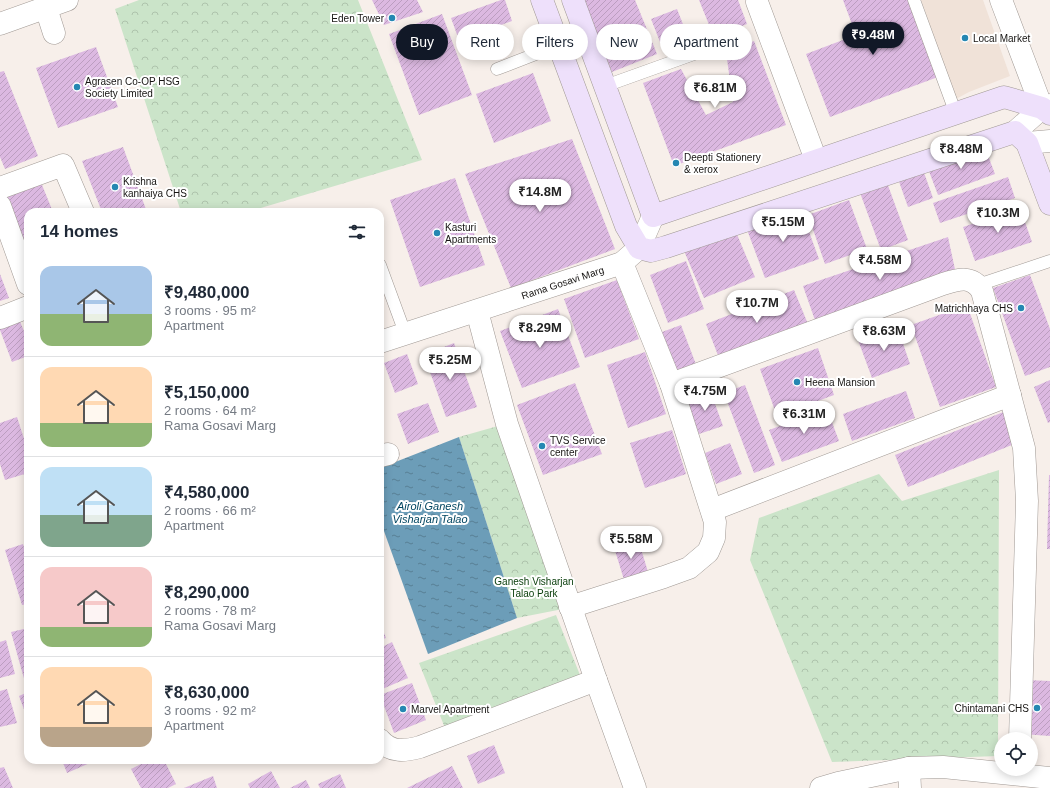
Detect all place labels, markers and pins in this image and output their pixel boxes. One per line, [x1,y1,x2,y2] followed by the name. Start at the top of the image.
[331,13,385,24] place label: Eden Tower
[387,13,397,23] marker: Eden Tower
[840,22,906,56] pin: ₹9.48M
[960,33,970,43] marker: Local Market
[973,33,1030,44] place label: Local Market
[682,75,748,109] pin: ₹6.81M
[85,76,180,99] place label: Agrasen Co-OP HSG Society Limited
[72,82,82,92] marker: Agrasen Co-OP HSG Society Limited
[928,136,994,170] pin: ₹8.48M
[684,152,761,175] place label: Deepti Stationery & xerox
[671,158,681,168] marker: Deepti Stationery & xerox
[123,176,187,199] place label: Krishna kanhaiya CHS
[507,179,573,213] pin: ₹14.8M
[110,182,120,192] marker: Krishna kanhaiya CHS
[965,200,1031,234] pin: ₹10.3M
[750,209,816,243] pin: ₹5.15M
[445,222,496,245] place label: Kasturi Apartments
[432,228,442,238] marker: Kasturi Apartments
[847,247,913,281] pin: ₹4.58M
[724,290,790,324] pin: ₹10.7M
[935,303,1013,314] place label: Matrichhaya CHS
[1016,303,1026,313] marker: Matrichhaya CHS
[507,315,573,349] pin: ₹8.29M
[851,318,917,352] pin: ₹8.63M
[417,347,483,381] pin: ₹5.25M
[792,377,802,387] marker: Heena Mansion
[805,377,875,388] place label: Heena Mansion
[672,378,738,412] pin: ₹4.75M
[771,401,837,435] pin: ₹6.31M
[550,435,606,458] place label: TVS Service center
[537,441,547,451] marker: TVS Service center
[598,526,664,560] pin: ₹5.58M
[955,703,1029,714] place label: Chintamani CHS
[1032,703,1042,713] marker: Chintamani CHS
[398,704,408,714] marker: Marvel Apartment
[411,704,490,715] place label: Marvel Apartment

